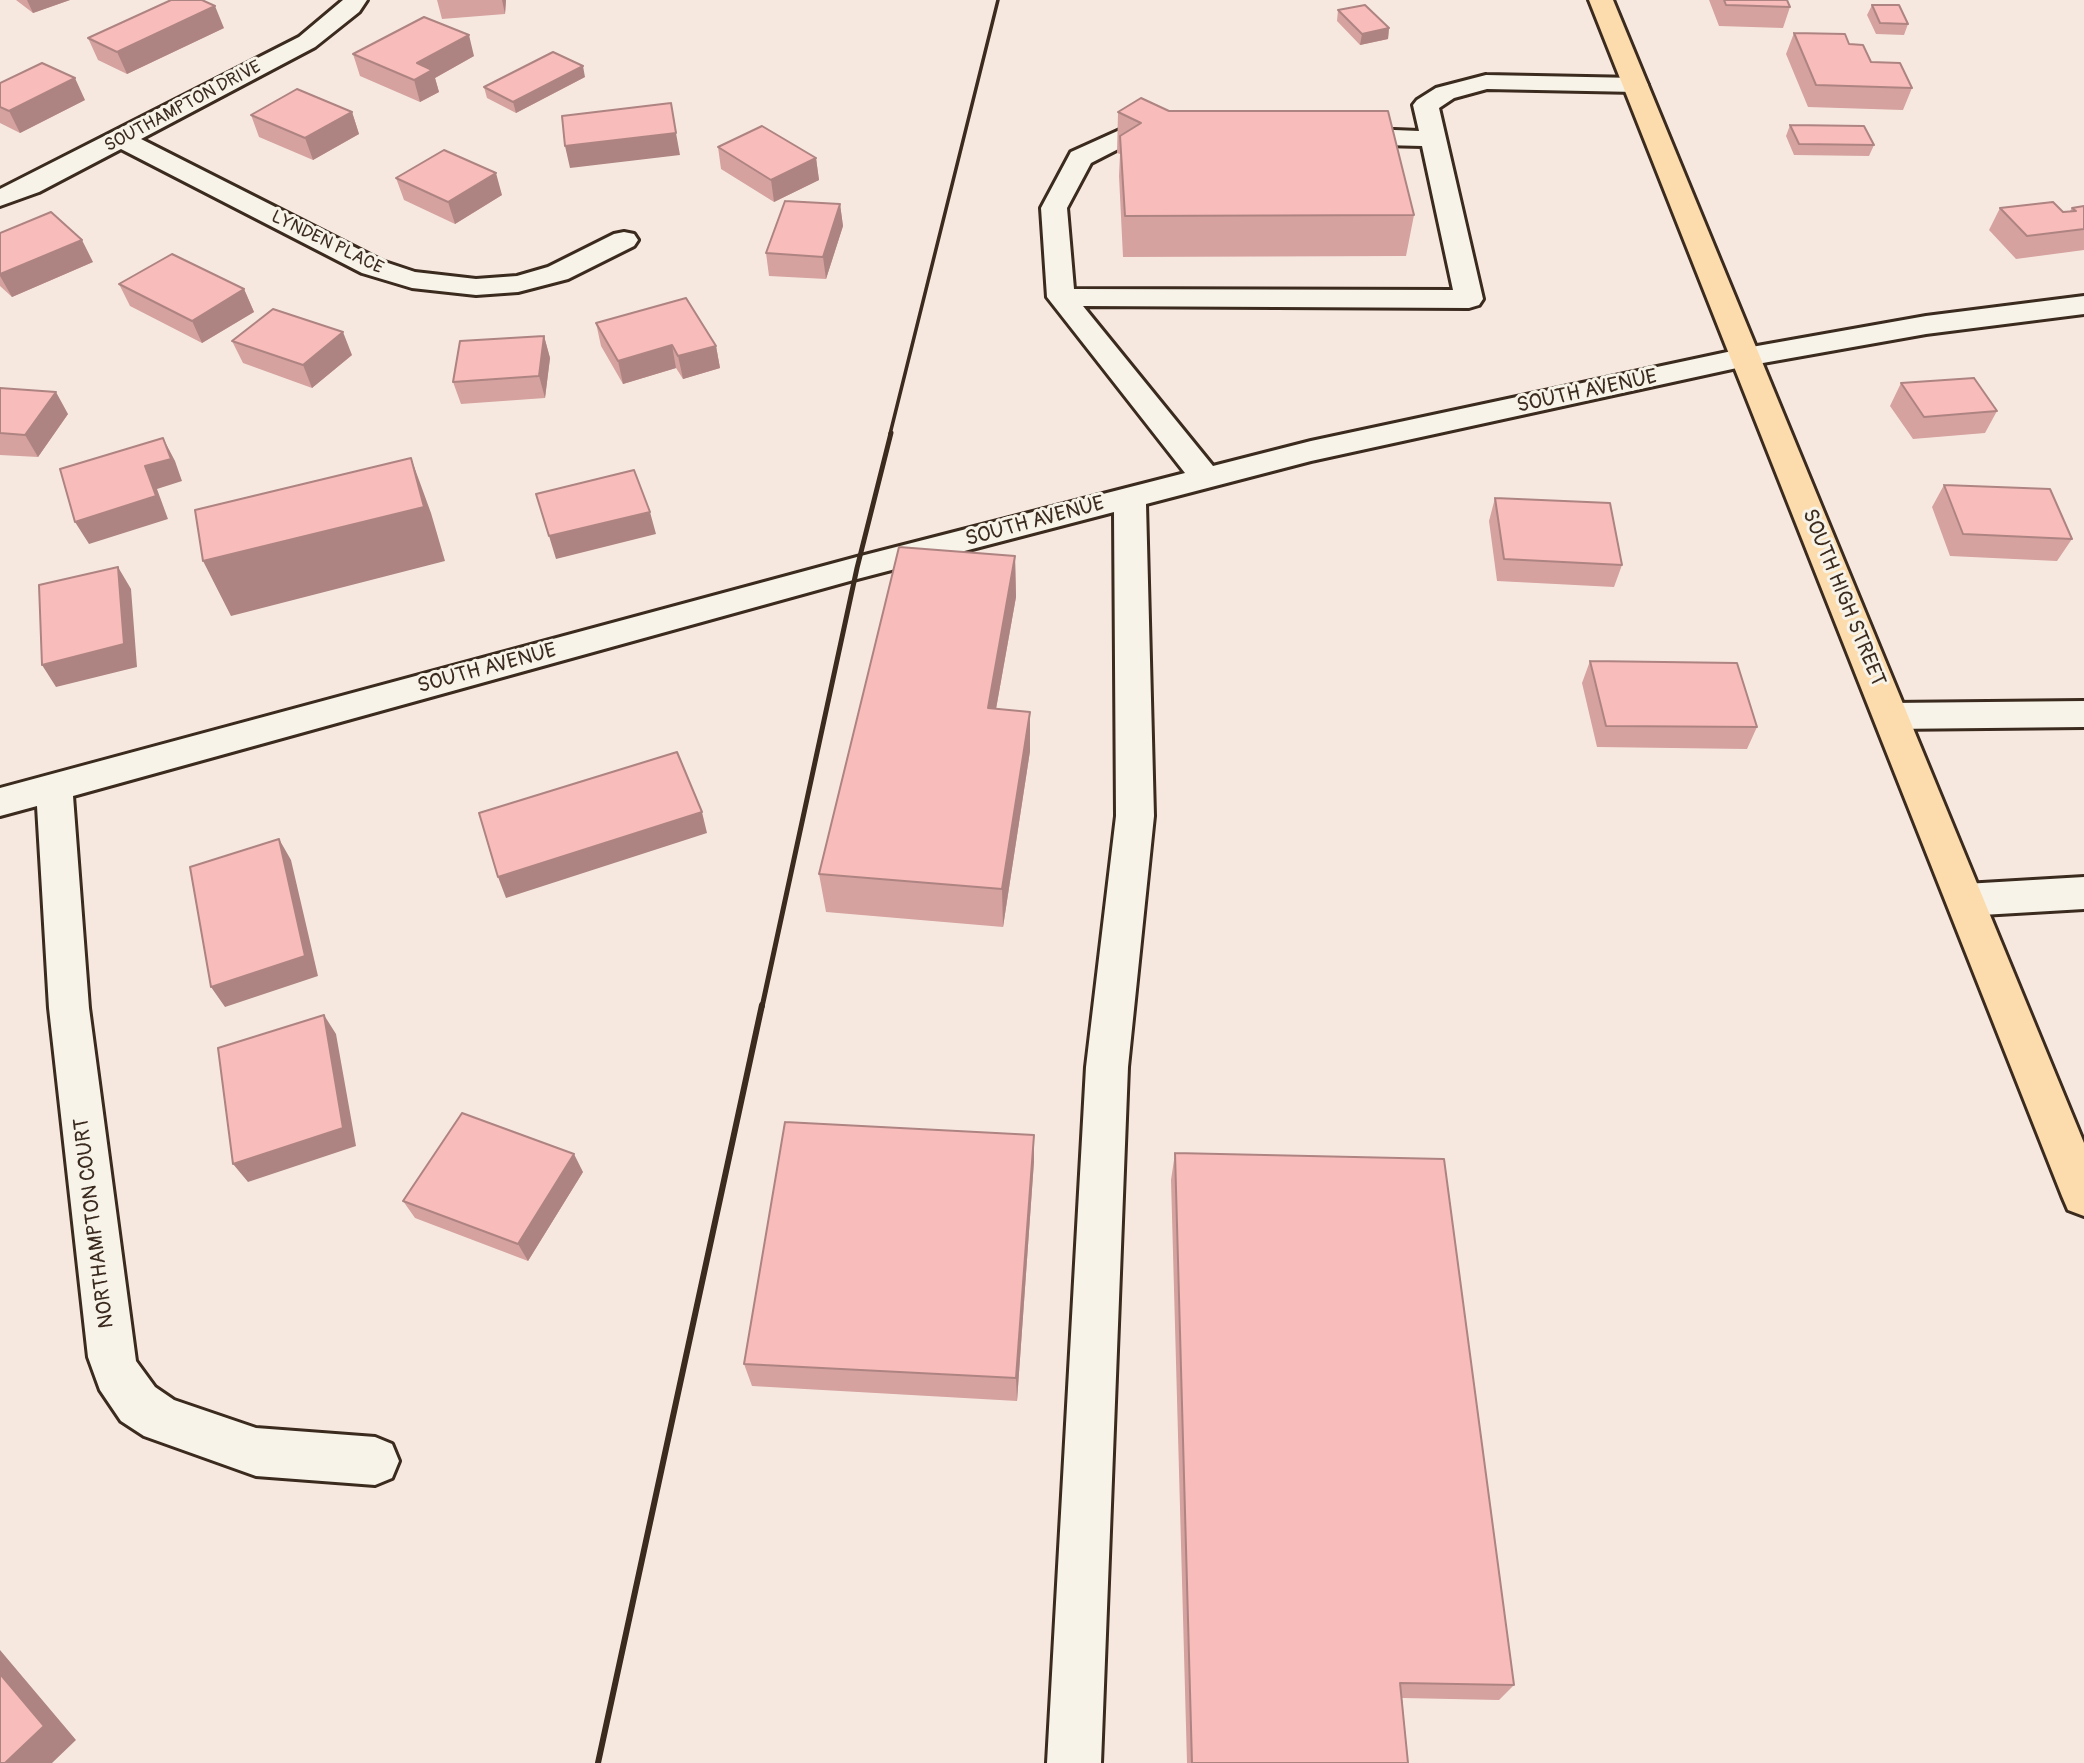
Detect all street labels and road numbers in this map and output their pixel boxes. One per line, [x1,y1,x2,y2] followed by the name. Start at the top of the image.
[101,57,265,157] street label: SOUTHAMPTON DRIVE
[267,207,387,279] street label: LYNDEN PLACE
[1515,365,1659,419] street label: SOUTH AVENUE
[963,491,1107,553] street label: SOUTH AVENUE
[1796,506,1890,690] street label: SOUTH HIGH STREET
[415,638,559,700] street label: SOUTH AVENUE
[70,1116,120,1330] street label: NORTHAMPTON COURT

